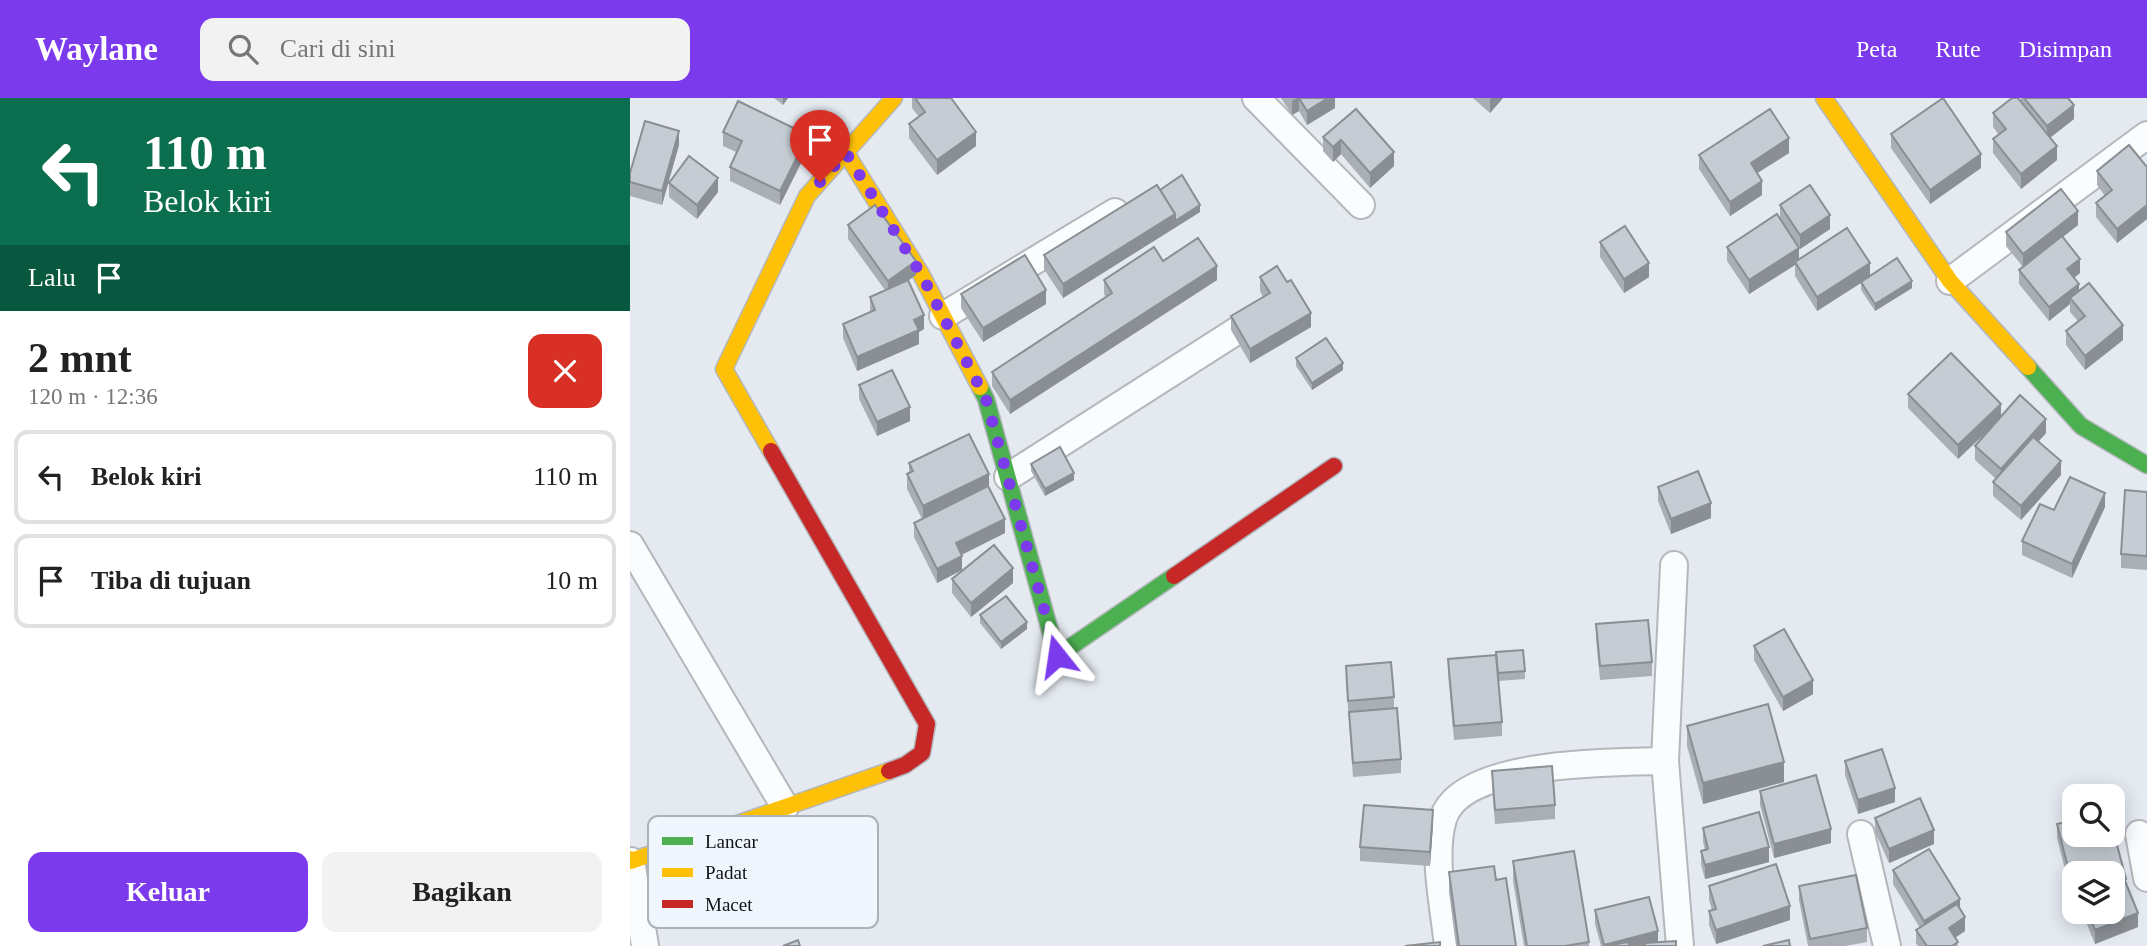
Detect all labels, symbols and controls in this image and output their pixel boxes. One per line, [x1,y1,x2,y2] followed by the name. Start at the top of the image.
[200,18,690,81] search box
[224,30,262,68] icon: search
[35,31,158,67] text: Waylane
[280,34,395,63] text: Cari di sini
[1856,36,1897,62] text: Peta
[1935,36,1981,62] text: Rute
[2019,36,2112,62] text: Disimpan
[790,110,850,182] pin
[801,121,839,159] icon: arrive
[143,125,267,180] text: 110 m
[28,126,119,217] icon: left
[143,183,272,219] text: Belok kiri
[90,259,128,297] icon: arrive
[28,263,76,292] text: Lalu
[528,334,602,408] button: close
[28,335,132,381] text: 2 mnt
[28,384,158,409] text: 120 m · 12:36
[32,458,70,496] icon: left
[91,462,202,491] text: Belok kiri
[533,462,598,491] text: 110 m
[32,562,70,600] icon: arrive
[91,566,251,595] text: Tiba di tujuan
[545,566,598,595] text: 10 m
[1020,619,1094,693] position arrow
[2062,784,2125,924] map controls
[2062,784,2125,847] button: search
[648,816,878,928] legend
[705,831,758,852] text: Lancar
[28,852,308,932] button: Keluar
[322,852,602,932] button: Bagikan
[2062,861,2125,924] button: layers
[705,862,748,883] text: Padat
[705,894,753,915] text: Macet

